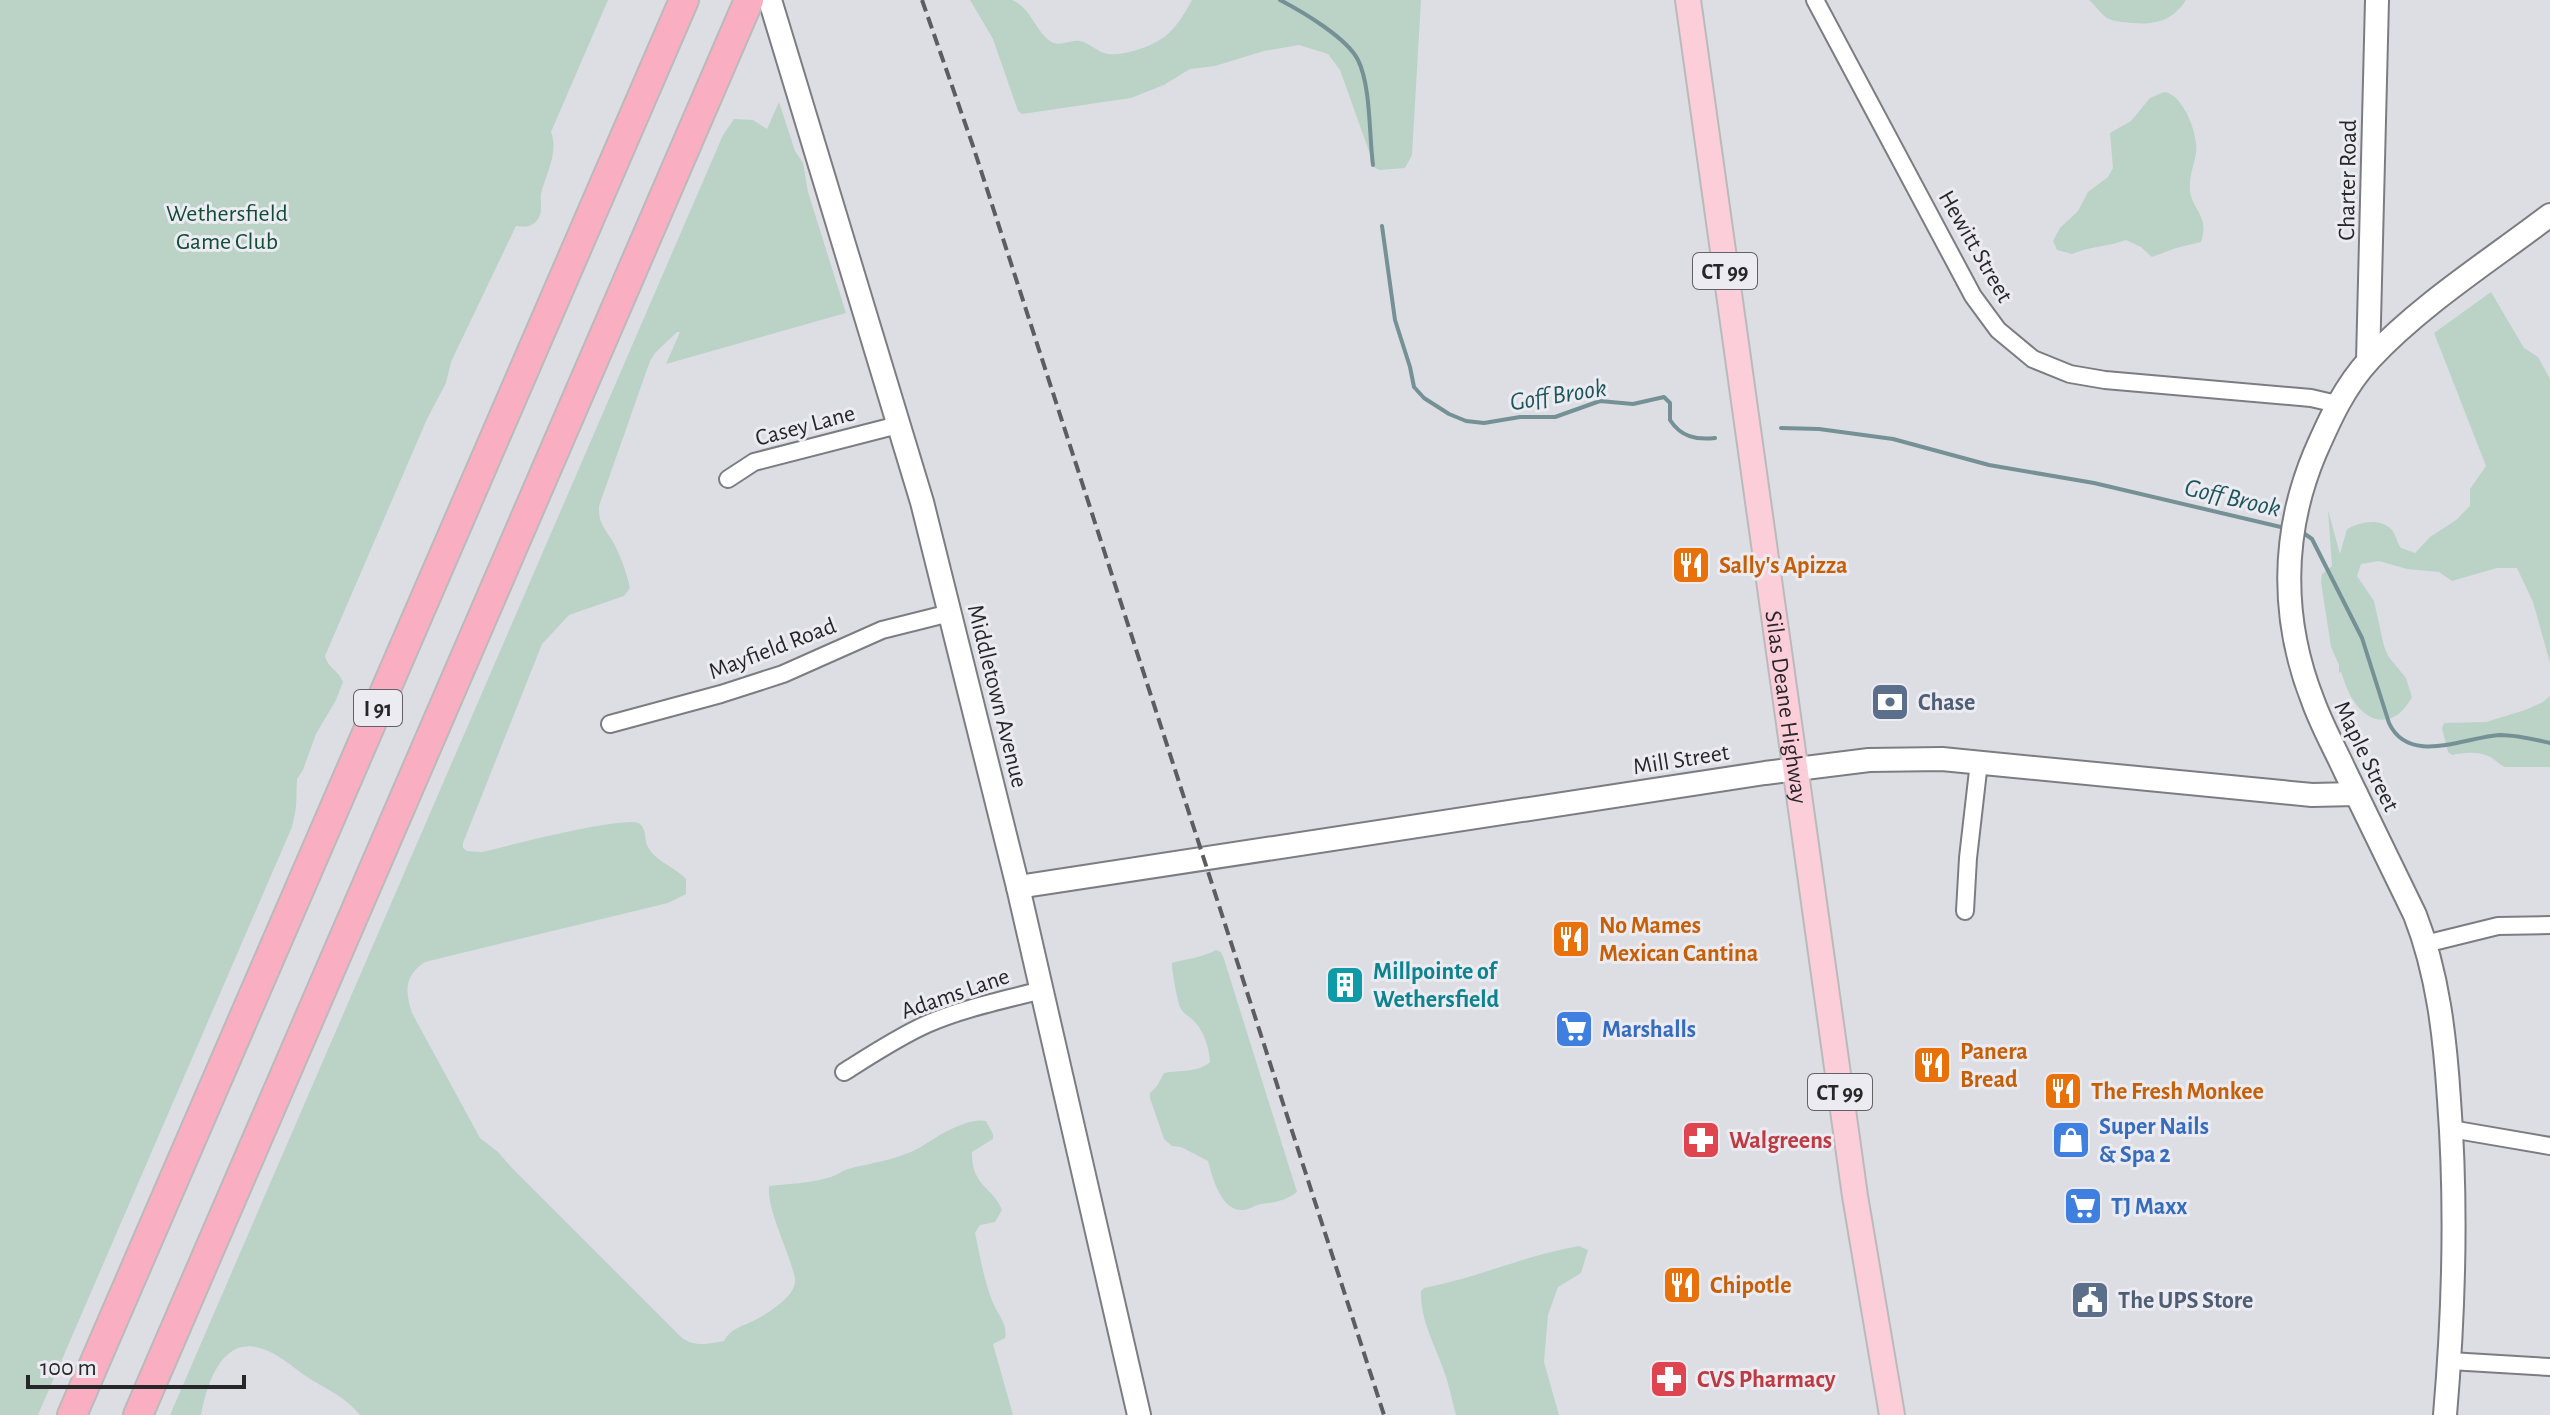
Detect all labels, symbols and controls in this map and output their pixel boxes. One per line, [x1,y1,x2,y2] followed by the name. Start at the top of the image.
[2335,119,2361,241] street label: Charter Road
[1934,186,2017,307] street label: Hewitt Street
[166,202,288,254] park label: Wethersfield Game Club
[1693,253,1757,289] road number: CT 99
[1508,375,1608,415] water label: Goff Brook
[753,401,858,451] street label: Casey Lane
[2182,474,2283,522] water label: Goff Brook
[1670,544,1712,586] restaurant icon: Sally's Apizza
[1719,554,1848,578] place label: Sally's Apizza
[963,602,1031,790] street label: Middletown Avenue
[1760,609,1811,805] street label: Silas Deane Highway
[705,614,839,684] street label: Mayfield Road
[1869,681,1911,723] bank icon: Chase
[354,690,402,726] road number: I 91
[1918,691,1975,715] place label: Chase
[2329,697,2403,816] street label: Maple Street
[1631,740,1731,779] street label: Mill Street
[1599,914,1758,966] place label: No Mames Mexican Cantina
[1550,918,1592,960] restaurant icon: No Mames Mexican Cantina
[1373,960,1500,1012] place label: Millpointe of Wethersfield
[898,964,1013,1024] street label: Adams Lane
[1324,964,1366,1006] building icon: Millpointe of Wethersfield
[1553,1008,1595,1050] supermarket icon: Marshalls
[1602,1018,1696,1042] place label: Marshalls
[1960,1040,2028,1092] place label: Panera Bread
[1911,1044,1953,1086] restaurant icon: Panera Bread
[2042,1070,2084,1112] restaurant icon: The Fresh Monkee
[1808,1074,1872,1110] road number: CT 99
[2091,1080,2264,1104] place label: The Fresh Monkee
[2099,1115,2209,1167] place label: Super Nails & Spa 2
[1680,1119,1722,1161] pharmacy icon: Walgreens
[2050,1119,2092,1161] shop icon: Super Nails & Spa 2
[1729,1129,1832,1153] place label: Walgreens
[2062,1185,2104,1227] supermarket icon: TJ Maxx
[2111,1195,2187,1219] place label: TJ Maxx
[1661,1264,1703,1306] restaurant icon: Chipotle
[1710,1274,1792,1298] place label: Chipotle
[2069,1279,2111,1321] public building icon: The UPS Store
[2118,1289,2253,1313] place label: The UPS Store
[28,1339,244,1389] scale bar
[40,1356,97,1380] text: 100 m
[1648,1358,1690,1400] pharmacy icon: CVS Pharmacy
[1697,1368,1836,1392] place label: CVS Pharmacy

